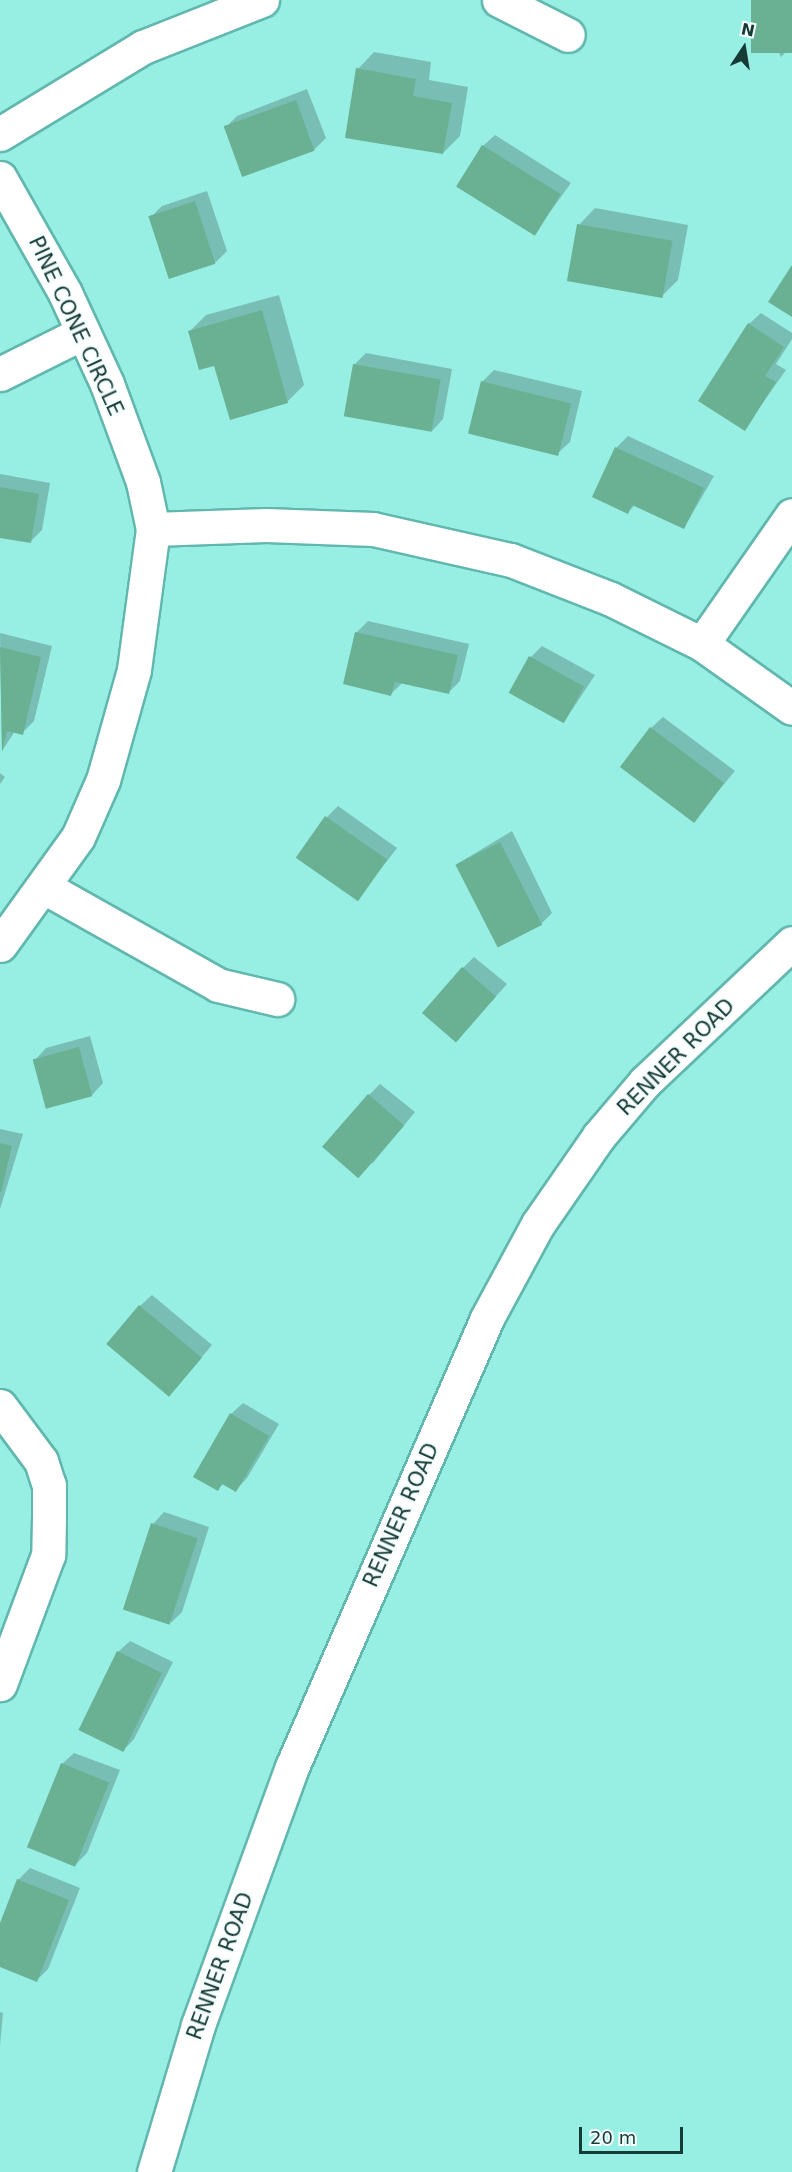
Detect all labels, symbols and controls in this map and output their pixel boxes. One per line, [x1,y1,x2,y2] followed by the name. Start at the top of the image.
[714,18,774,78] north arrow
[739,19,756,41] text: N
[23,232,129,420] street label: PINE CONE CIRCLE
[612,993,740,1121] street label: RENNER ROAD
[358,1439,444,1591] street label: RENNER ROAD
[182,1889,258,2043] street label: RENNER ROAD
[582,2115,686,2153] scale bar
[590,2127,636,2148] text: 20 m

